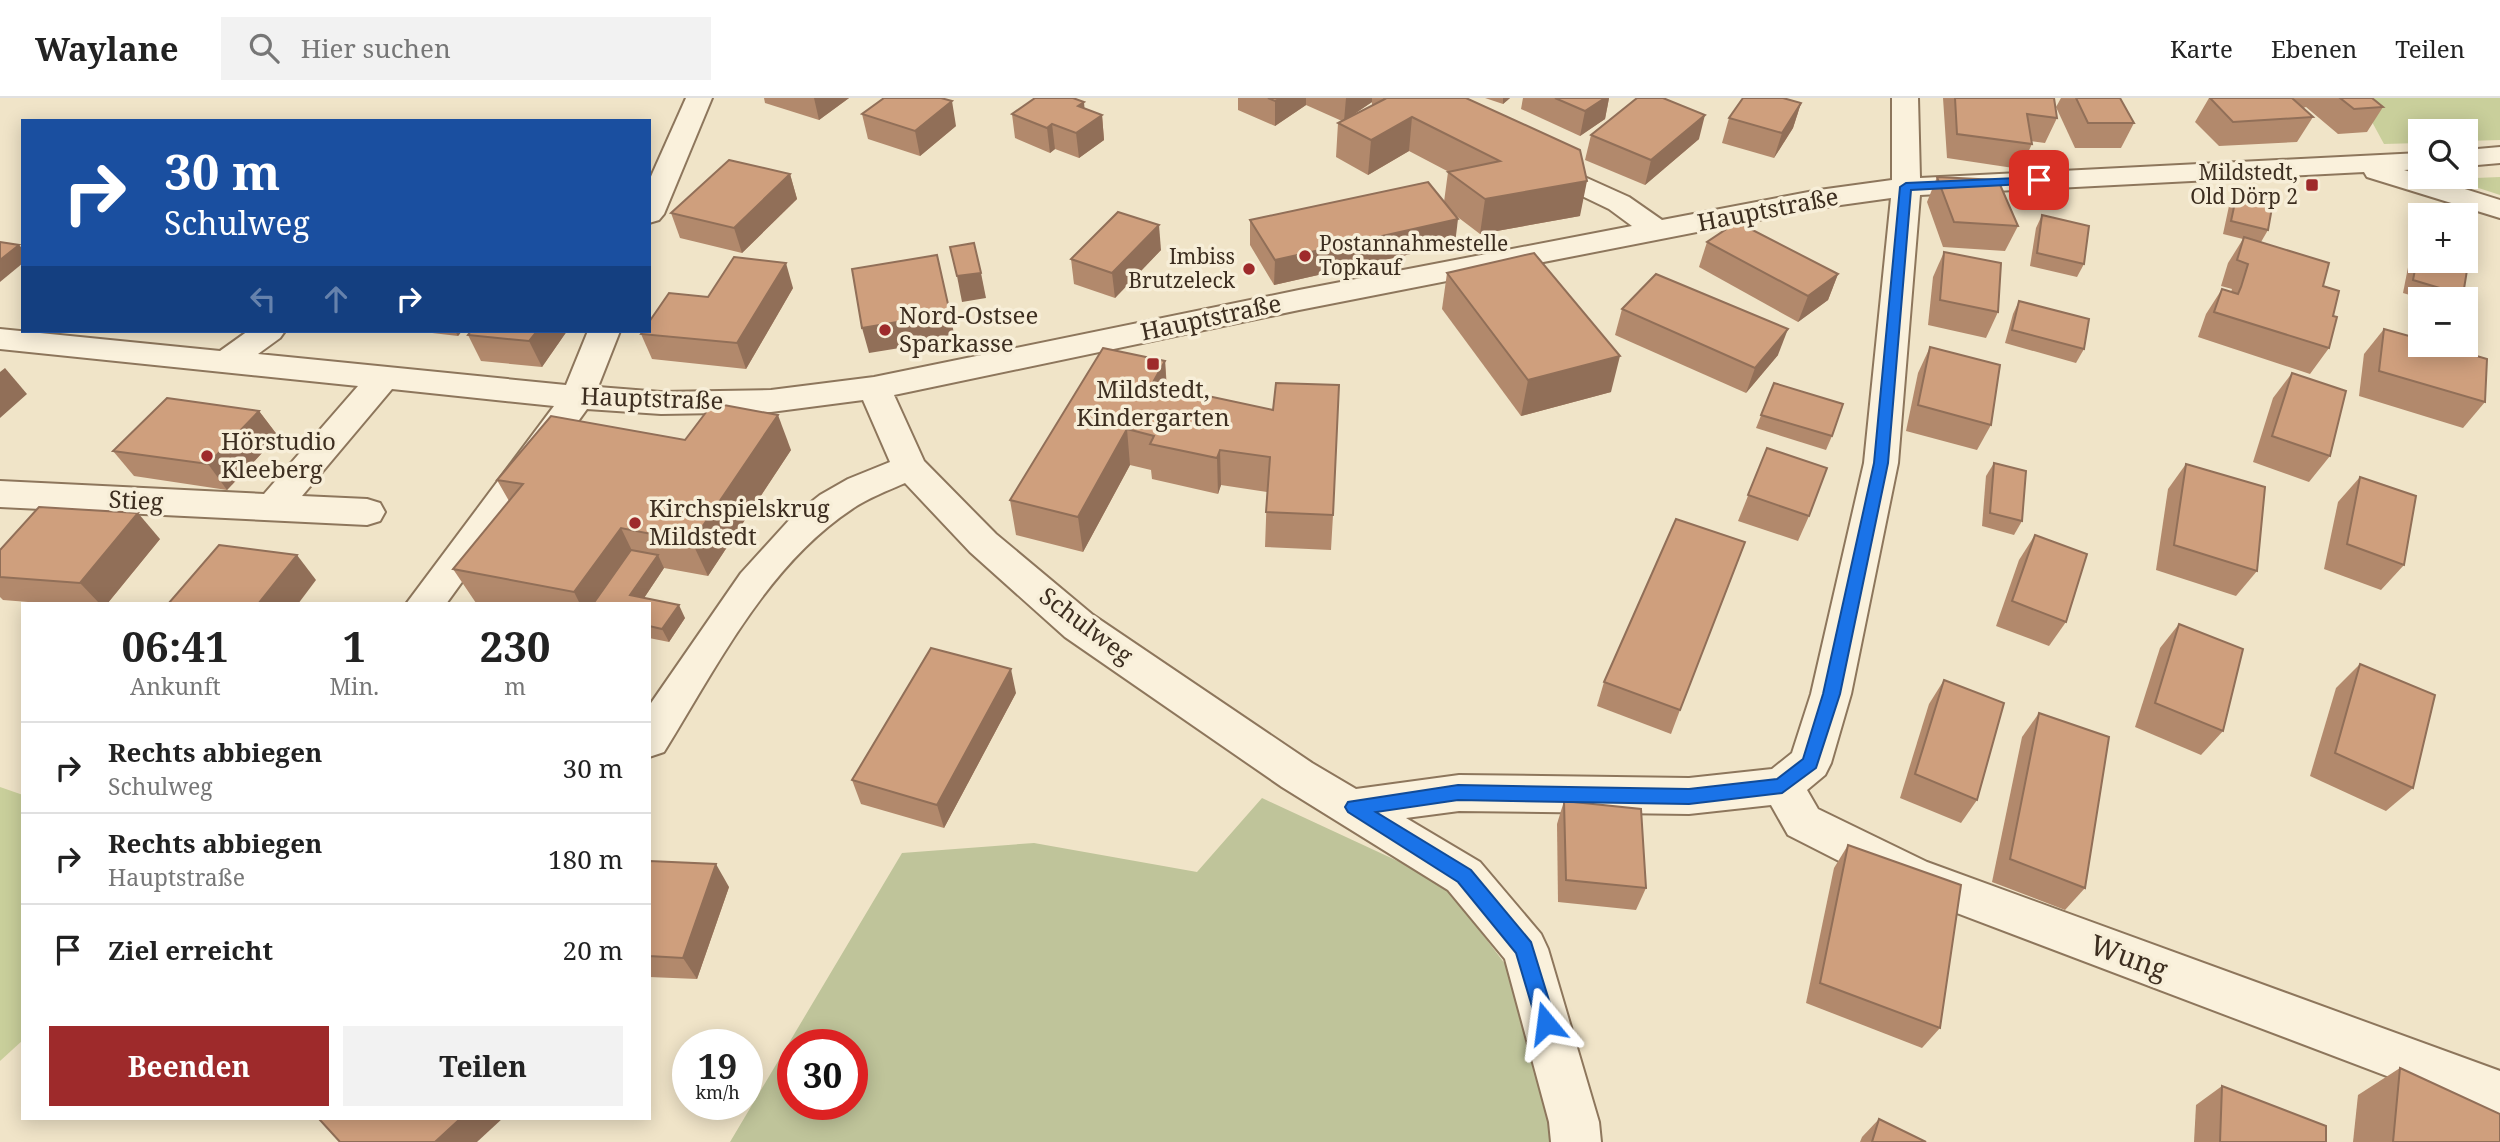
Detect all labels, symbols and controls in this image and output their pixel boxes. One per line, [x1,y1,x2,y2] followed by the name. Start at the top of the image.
[221,17,711,80] search box
[35,26,179,71] text: Waylane
[245,29,283,67] icon: search
[301,30,451,66] text: Hier suchen
[2170,32,2233,65] text: Karte
[2271,32,2357,65] text: Ebenen
[2395,32,2465,65] text: Teilen
[2408,119,2478,357] map controls
[2408,119,2478,189] button: search
[164,138,280,204] text: 30 m
[49,147,140,238] icon: right
[2009,150,2069,210] pin
[2190,158,2298,210] place label: Mildstedt, Old Dörp 2
[2020,161,2058,199] icon: arrive
[2304,177,2320,193] marker: Mildstedt, Old Dörp 2
[1694,179,1841,238] street label: Hauptstraße
[164,201,310,244] text: Schulweg
[2408,203,2478,273] button: +
[1319,229,1508,281] place label: Postannahmestelle Topkauf
[1128,242,1236,294] place label: Imbiss Brutzeleck
[1297,248,1313,264] marker: Postannahmestelle Topkauf
[1241,261,1257,277] marker: Imbiss Brutzeleck
[244,280,282,318] icon: left
[317,280,355,318] icon: ahead
[390,280,428,318] icon: right
[1137,286,1284,348] street label: Hauptstraße
[2408,287,2478,357] button: −
[899,298,1038,359] place label: Nord-Ostsee Sparkasse
[877,322,893,338] marker: Nord-Ostsee Sparkasse
[1145,356,1161,372] marker: Mildstedt, Kindergarten
[1076,372,1230,433] place label: Mildstedt, Kindergarten
[580,379,724,416] street label: Hauptstraße
[221,424,336,485] place label: Hörstudio Kleeberg
[199,448,215,464] marker: Hörstudio Kleeberg
[108,482,164,517] street label: Stieg
[649,491,830,552] place label: Kirchspielskrug Mildstedt
[627,515,643,531] marker: Kirchspielskrug Mildstedt
[1033,579,1141,671] street label: Schulweg
[121,617,229,674] text: 06:41
[342,617,366,674] text: 1
[479,617,551,674] text: 230
[130,670,221,702] text: Ankunft
[329,670,379,702] text: Min.
[504,670,526,702] text: m
[108,734,322,770] text: Rechts abbiegen
[49,749,87,787] icon: right
[563,750,623,786] text: 30 m
[108,770,213,802] text: Schulweg
[108,825,322,861] text: Rechts abbiegen
[49,840,87,878] icon: right
[548,841,623,877] text: 180 m
[108,861,245,893] text: Hauptstraße
[2085,924,2174,988] street label: Wung
[49,931,87,969] icon: arrive
[108,932,273,968] text: Ziel erreicht
[563,932,623,968] text: 20 m
[1509,986,1583,1060] position arrow
[49,1026,329,1106] button: Beenden
[343,1026,623,1106] button: Teilen
[777,1029,868,1120] speed limit sign: 30
[698,1042,737,1089] text: 19
[695,1080,740,1104] text: km/h

